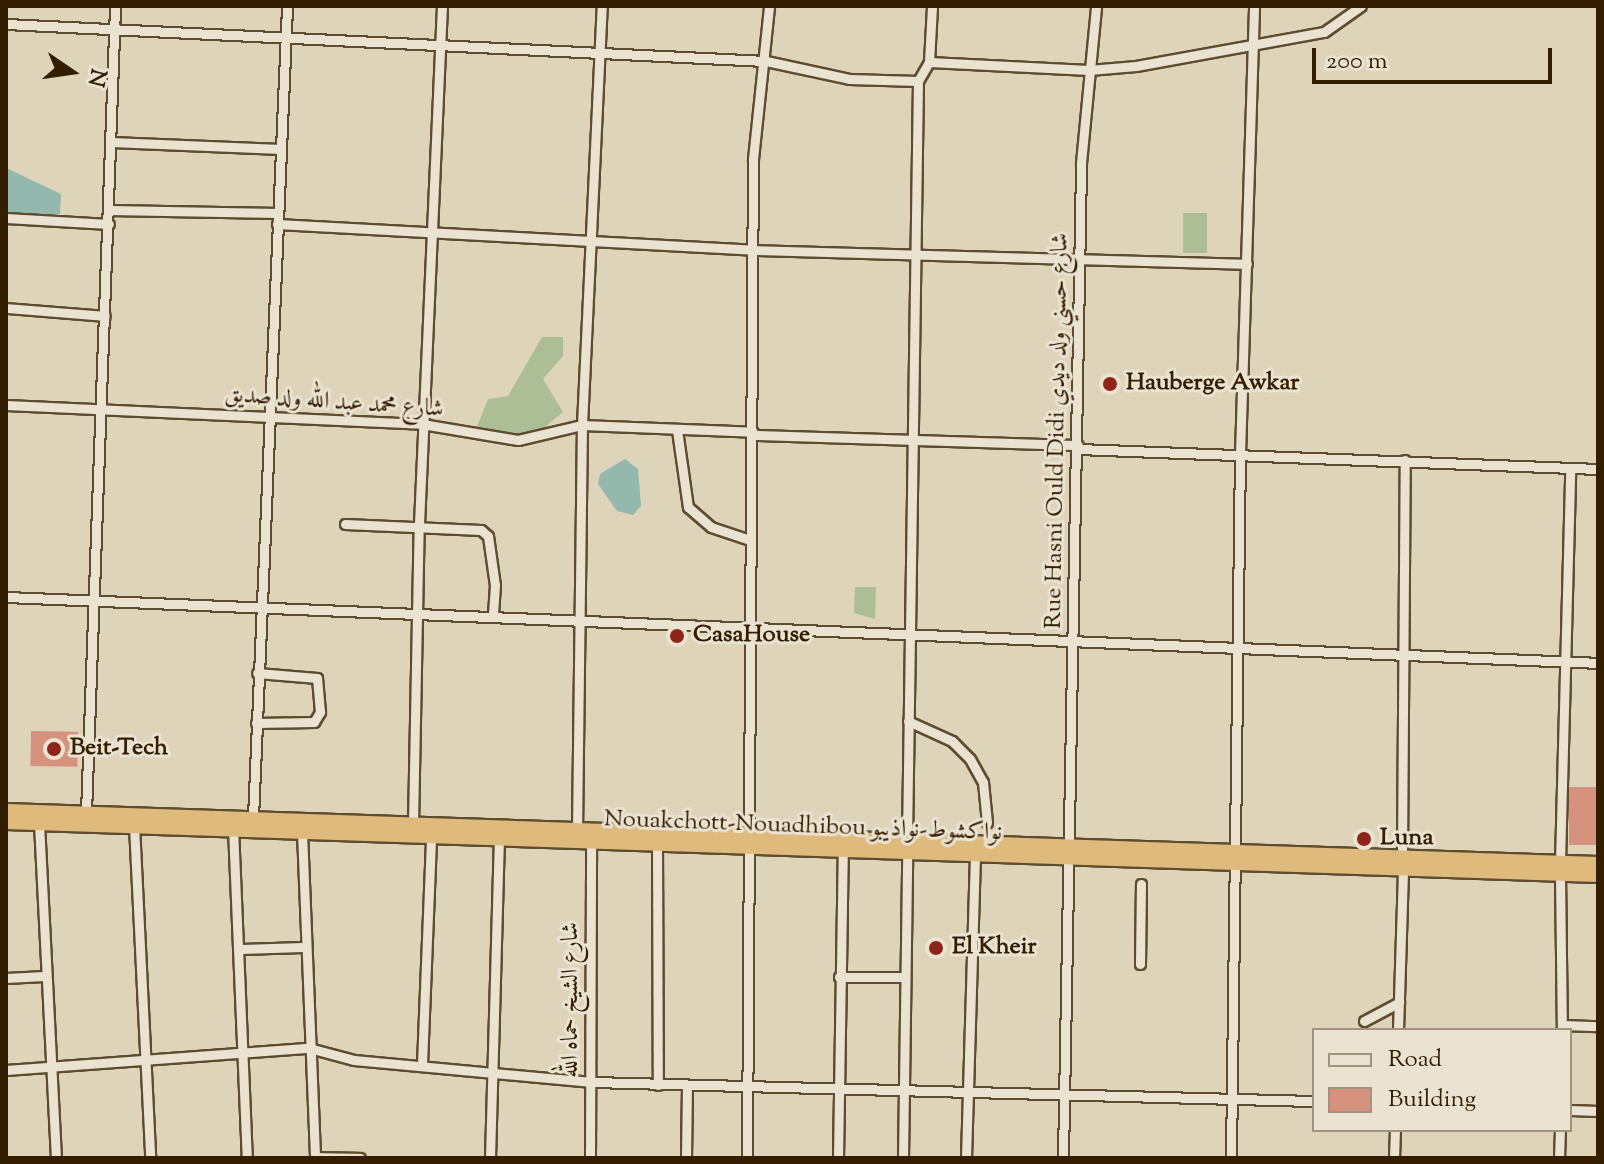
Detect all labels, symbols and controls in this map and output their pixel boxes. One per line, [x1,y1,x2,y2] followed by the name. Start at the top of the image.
[32,32,112,112] north arrow
[1316,32,1556,82] scale bar
[1326,45,1388,79] text: 200 m
[78,65,113,90] text: N
[1040,233,1076,629] street label: Rue Hasni Ould Didi شارع حسني ولد ديدي
[1126,370,1299,398] place label: Hauberge Awkar
[1101,375,1119,393] marker: Hauberge Awkar
[224,381,444,425] street label: شارع محمد عبد الله ولد صديق
[693,622,810,650] place label: CasaHouse
[668,627,686,645] marker: CasaHouse
[70,735,168,763] place label: Beit-Tech
[45,740,63,758] marker: Beit-Tech
[603,806,1003,848] street label: Nouakchott-Nouadhibou نواكشوط-نواذيبو
[1380,825,1434,853] place label: Luna
[1355,830,1373,848] marker: Luna
[558,922,586,1078] street label: شارع الشيخ حماه الله
[952,934,1036,962] place label: El Kheir
[927,939,945,957] marker: El Kheir
[1312,1028,1572,1132] legend
[1388,1043,1442,1077] text: Road
[1388,1083,1476,1117] text: Building

